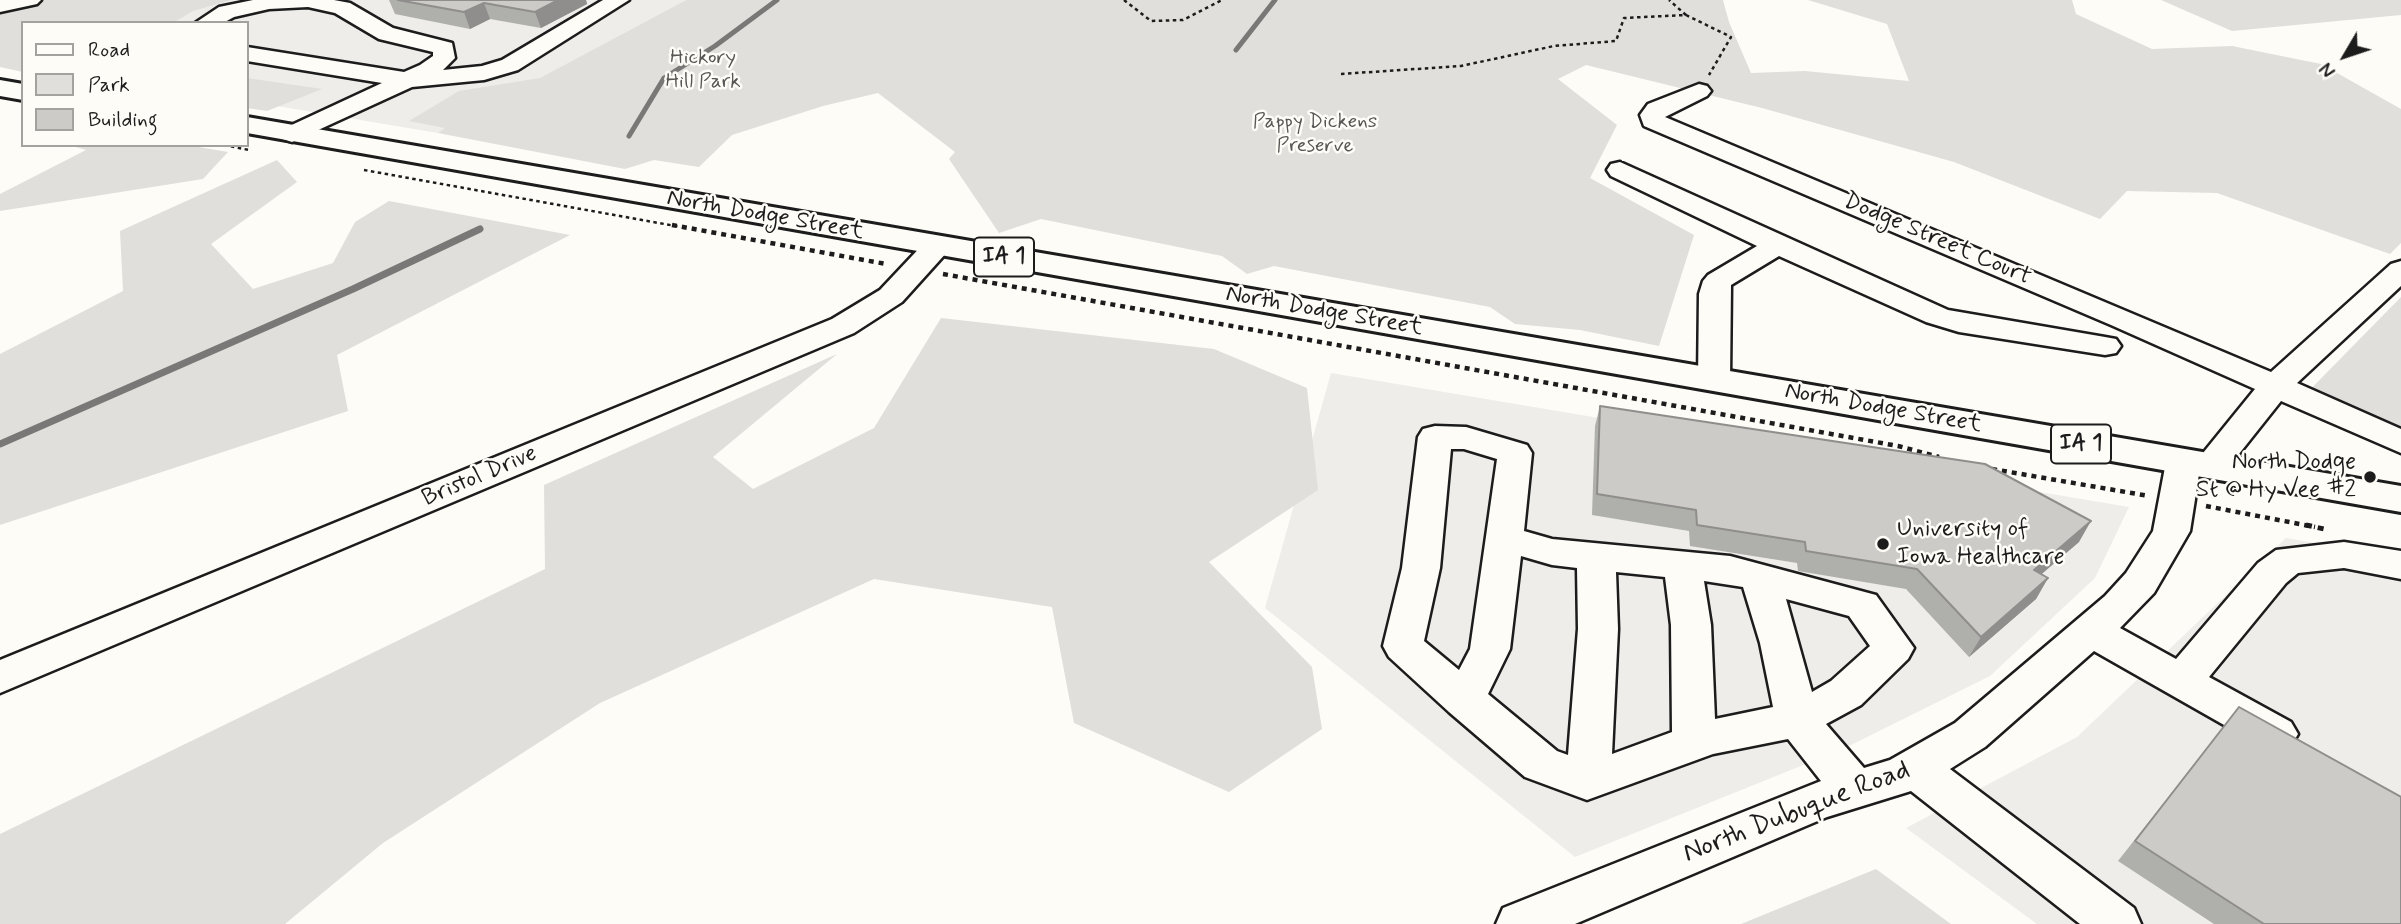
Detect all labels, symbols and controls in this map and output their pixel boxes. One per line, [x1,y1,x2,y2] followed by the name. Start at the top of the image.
[21,21,248,147] legend
[2310,21,2380,91] north arrow
[88,36,130,64] text: Road
[665,46,741,96] park label: Hickory Hill Park
[2315,57,2342,82] text: N
[88,71,130,99] text: Park
[88,106,158,134] text: Building
[1253,110,1377,160] park label: Pappy Dickens Preserve
[664,185,866,247] street label: North Dodge Street
[1839,187,2035,293] street label: Dodge Street Court
[974,238,1034,276] road number: IA 1
[1223,281,1425,343] street label: North Dodge Street
[1782,378,1984,440] street label: North Dodge Street
[2051,424,2111,464] road number: IA 1
[418,440,542,514] street label: Bristol Drive
[2196,449,2356,505] place label: North Dodge St @ Hy Vee #2
[2362,469,2378,485] marker: North Dodge St @ Hy Vee #2
[1897,516,2065,572] place label: University of Iowa Healthcare
[1875,536,1891,552] marker: University of Iowa Healthcare
[1679,754,1915,872] street label: North Dubuque Road

